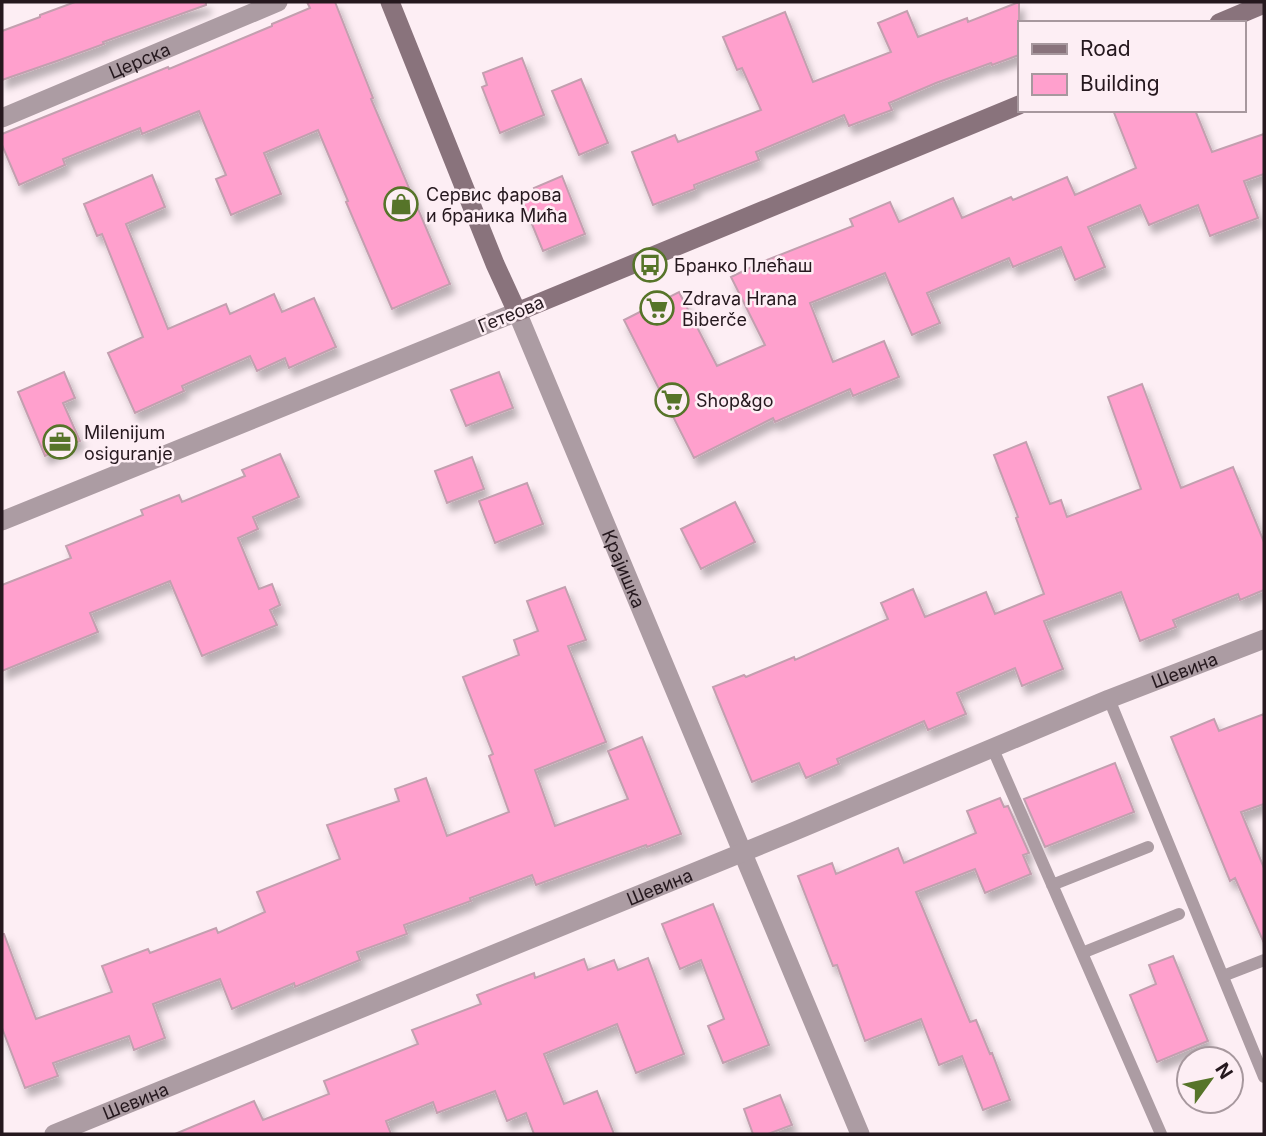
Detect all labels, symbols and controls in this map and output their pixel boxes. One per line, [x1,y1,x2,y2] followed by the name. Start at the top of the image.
[1018,21,1245,112] legend
[1080,36,1131,61] text: Road
[105,38,173,82] street label: Церска
[1080,71,1160,96] text: Building
[426,184,568,226] place label: Сервис фарова и браника Мића
[382,185,420,223] shop icon: Сервис фарова и браника Мића
[631,246,669,284] bus stop icon: Бранко Плећаш
[674,255,813,276] place label: Бранко Плећаш
[682,288,797,330] place label: Zdrava Hrana Biberče
[638,289,676,327] supermarket icon: Zdrava Hrana Biberče
[475,291,547,337] street label: Гетеова
[653,381,691,419] supermarket icon: Shop&go
[696,390,773,411] place label: Shop&go
[84,422,173,464] place label: Milenijum osiguranje
[41,423,79,461] office icon: Milenijum osiguranje
[598,526,650,611] street label: Крајишка
[1148,648,1221,692] street label: Шевина
[623,864,695,909] street label: Шевина
[1175,1045,1245,1115] north arrow
[1210,1059,1237,1083] text: N
[99,1078,172,1124] street label: Шевина

